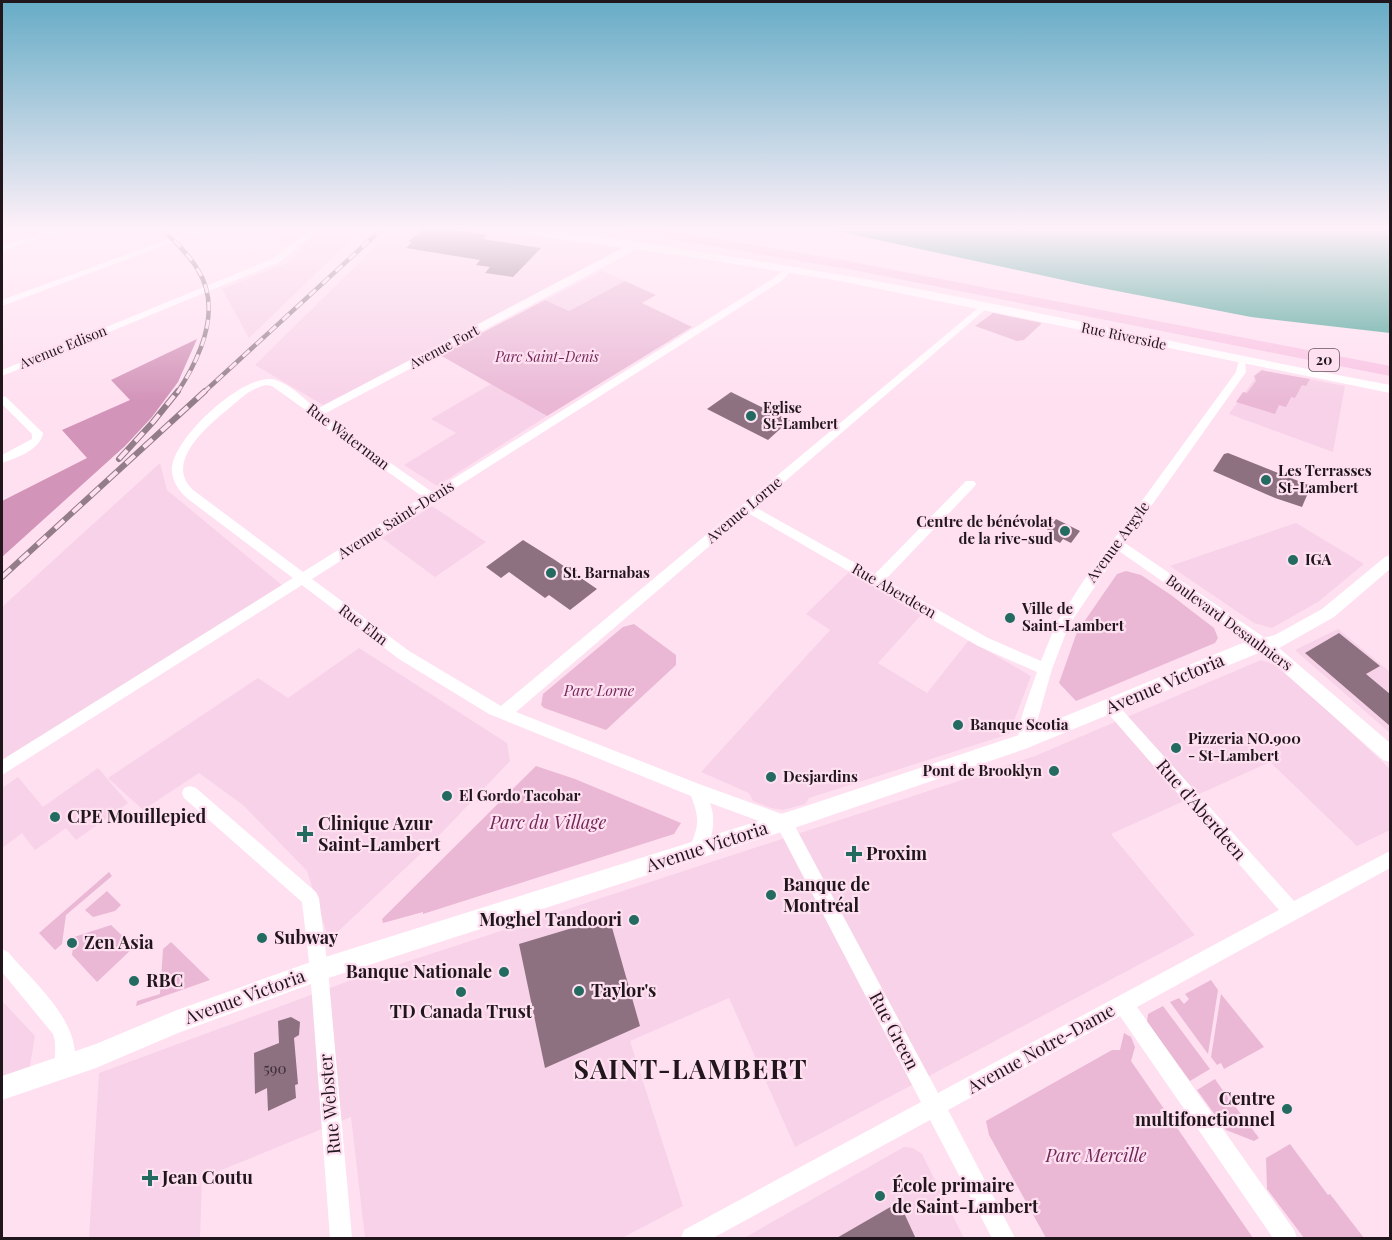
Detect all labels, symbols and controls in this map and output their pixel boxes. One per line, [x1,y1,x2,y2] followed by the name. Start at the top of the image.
[1080,317,1168,354] street label: Rue Riverside
[15,320,110,373] street label: Avenue Edison
[405,320,483,373] street label: Avenue Fort
[494,347,600,366] park label: Parc Saint-Denis
[1309,349,1339,371] road number: 20
[303,398,394,474] street label: Rue Waterman
[763,398,838,433] place label: Eglise St-Lambert
[744,409,758,423] marker: Eglise St-Lambert
[1278,460,1372,497] place label: Les Terrasses St-Lambert
[700,472,786,548] street label: Avenue Lorne
[1259,473,1273,487] marker: Les Terrasses St-Lambert
[333,475,457,564] street label: Avenue Saint-Denis
[1080,497,1153,587] street label: Avenue Argyle
[916,511,1054,548] place label: Centre de bénévolat de la rive-sud
[1058,524,1072,538] marker: Centre de bénévolat de la rive-sud
[1305,549,1332,569] place label: IGA
[1286,553,1300,567] marker: IGA
[849,558,940,622] street label: Rue Aberdeen
[563,562,650,582] place label: St. Barnabas
[544,566,558,580] marker: St. Barnabas
[1162,570,1297,675] street label: Boulevard Desaulniers
[1021,598,1125,635] place label: Ville de Saint-Lambert
[335,599,393,650] street label: Rue Elm
[1003,611,1017,625] marker: Ville de Saint-Lambert
[1101,647,1228,719] street label: Avenue Victoria
[563,680,635,700] park label: Parc Lorne
[970,714,1069,734] place label: Banque Scotia
[951,718,965,732] marker: Banque Scotia
[1188,728,1301,765] place label: Pizzeria NO.900 - St-Lambert
[1169,741,1183,755] marker: Pizzeria NO.900 - St-Lambert
[1151,754,1252,865] street label: Rue d'Aberdeen
[923,760,1043,780] place label: Pont de Brooklyn
[1047,764,1061,778] marker: Pont de Brooklyn
[783,766,858,786] place label: Desjardins
[764,770,778,784] marker: Desjardins
[459,785,580,805] place label: El Gordo Tacobar
[440,789,454,803] marker: El Gordo Tacobar
[67,804,207,828] place label: CPE Mouillepied
[48,810,62,824] marker: CPE Mouillepied
[489,810,606,834] park label: Parc du Village
[318,811,441,856] place label: Clinique Azur Saint-Lambert
[642,815,771,877] street label: Avenue Victoria
[296,825,314,843] marker: Clinique Azur Saint-Lambert
[866,841,928,865] place label: Proxim
[847,847,861,861] marker: Proxim
[783,872,870,917] place label: Banque de Montréal
[764,888,778,902] marker: Banque de Montréal
[479,907,622,931] place label: Moghel Tandoori
[627,913,641,927] marker: Moghel Tandoori
[274,925,339,949] place label: Subway
[84,930,154,954] place label: Zen Asia
[255,931,269,945] marker: Subway
[65,936,79,950] marker: Zen Asia
[346,959,492,983] place label: Banque Nationale
[180,963,308,1029] street label: Avenue Victoria
[497,965,511,979] marker: Banque Nationale
[146,968,183,992] place label: RBC
[127,974,141,988] marker: RBC
[591,978,656,1002] place label: Taylor's
[572,984,586,998] marker: Taylor's
[454,985,468,999] marker: TD Canada Trust
[864,987,926,1074] street label: Rue Green
[962,998,1119,1099] street label: Avenue Notre-Dame
[390,999,533,1023] place label: TD Canada Trust
[574,1051,808,1086] district label: SAINT-LAMBERT
[313,1053,345,1155] street label: Rue Webster
[264,1058,286,1078] house number: 590
[1135,1086,1275,1131] place label: Centre multifonctionnel
[1280,1102,1294,1116] marker: Centre multifonctionnel
[1045,1143,1147,1167] park label: Parc Mercille
[161,1165,253,1189] place label: Jean Coutu
[143,1171,157,1185] marker: Jean Coutu
[892,1173,1039,1218] place label: École primaire de Saint-Lambert
[873,1189,887,1203] marker: École primaire de Saint-Lambert

